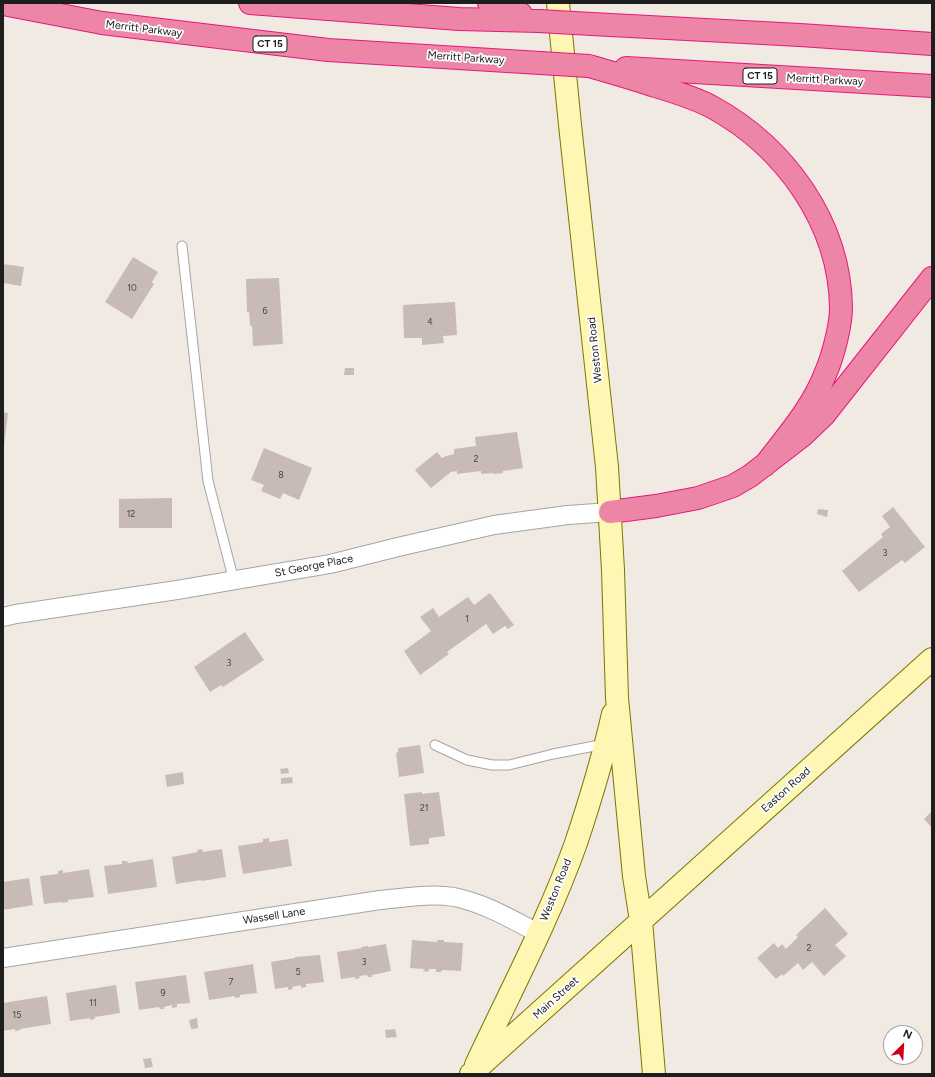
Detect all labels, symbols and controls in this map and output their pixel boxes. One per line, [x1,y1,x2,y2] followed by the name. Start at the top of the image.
[105,18,183,40] street label: Merritt Parkway
[253,36,287,52] road number: CT 15
[427,49,505,67] street label: Merritt Parkway
[743,68,777,84] road number: CT 15
[786,71,864,89] street label: Merritt Parkway
[127,283,137,293] house number: 10
[262,306,268,316] house number: 6
[427,317,433,327] house number: 4
[585,317,605,383] street label: Weston Road
[473,454,479,464] house number: 2
[278,470,284,480] house number: 8
[127,509,135,519] house number: 12
[883,548,887,558] house number: 3
[274,552,354,580] street label: St George Place
[465,614,469,624] house number: 1
[227,658,231,668] house number: 3
[759,764,813,816] street label: Easton Road
[420,803,428,813] house number: 21
[538,857,574,923] street label: Weston Road
[242,905,306,927] street label: Wassell Lane
[806,943,812,953] house number: 2
[362,957,366,967] house number: 3
[295,967,301,977] house number: 5
[530,974,582,1022] street label: Main Street
[229,977,233,987] house number: 7
[160,988,166,998] house number: 9
[89,998,97,1008] house number: 11
[13,1010,21,1020] house number: 15
[883,1025,923,1065] north arrow
[901,1027,914,1042] text: N

